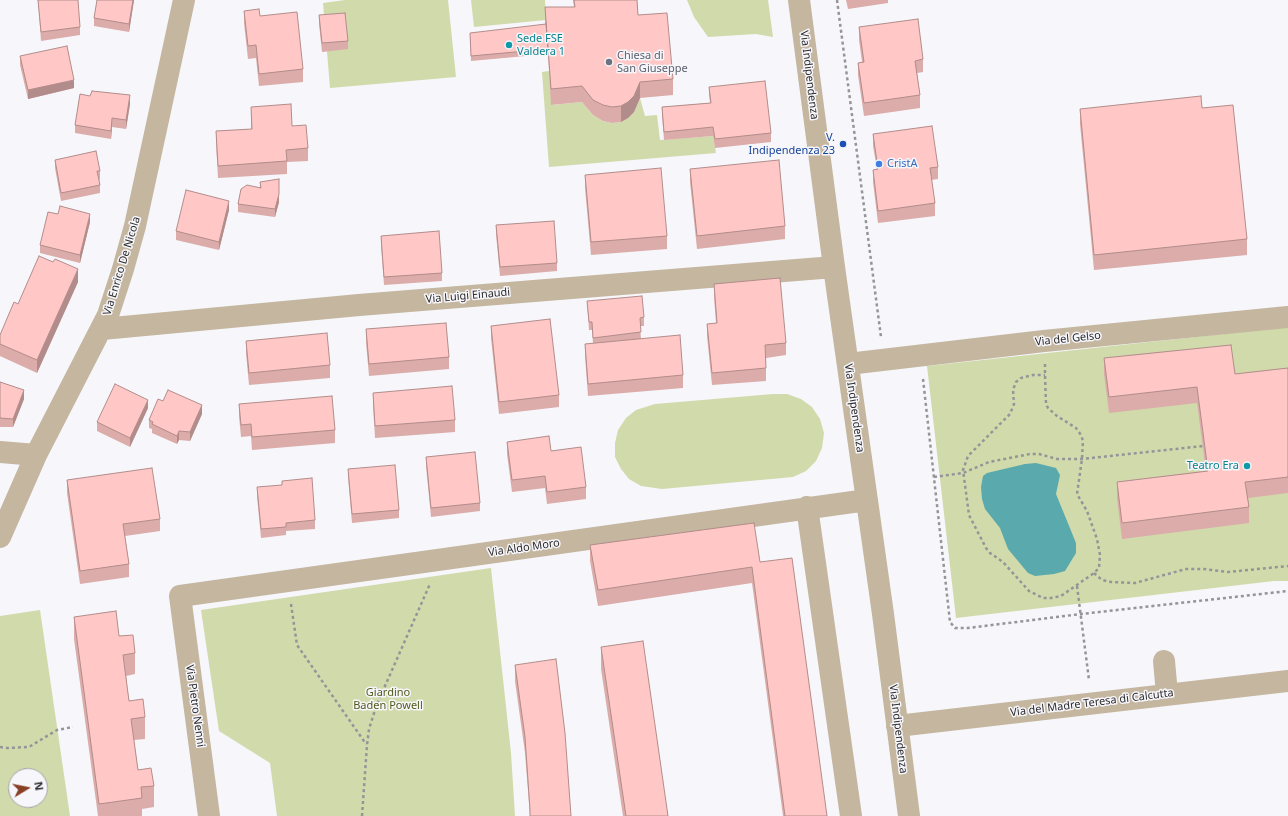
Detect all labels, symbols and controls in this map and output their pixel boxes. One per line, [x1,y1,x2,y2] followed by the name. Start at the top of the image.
[797,30,821,120] street label: Via Indipendenza
[517,32,565,58] place label: Sede FSE Valdera 1
[504,40,514,50] marker: Sede FSE Valdera 1
[617,49,688,75] place label: Chiesa di San Giuseppe
[604,57,614,67] marker: Chiesa di San Giuseppe
[749,131,835,157] place label: V. Indipendenza 23
[838,139,848,149] marker: V. Indipendenza 23
[887,157,918,171] place label: CristA
[874,159,884,169] marker: CristA
[101,215,143,317] street label: Via Enrico De Nicola
[425,286,511,306] street label: Via Luigi Einaudi
[1034,329,1102,349] street label: Via del Gelso
[841,363,867,453] street label: Via Indipendenza
[1187,459,1239,473] place label: Teatro Era
[1242,461,1252,471] marker: Teatro Era
[487,536,561,560] street label: Via Aldo Moro
[183,664,207,748] street label: Via Pietro Nenni
[886,684,910,774] street label: Via Indipendenza
[353,686,423,712] park label: Giardino Baden Powell
[1010,686,1174,720] street label: Via del Madre Teresa di Calcutta
[8,768,48,808] north arrow
[31,780,47,792] text: N

